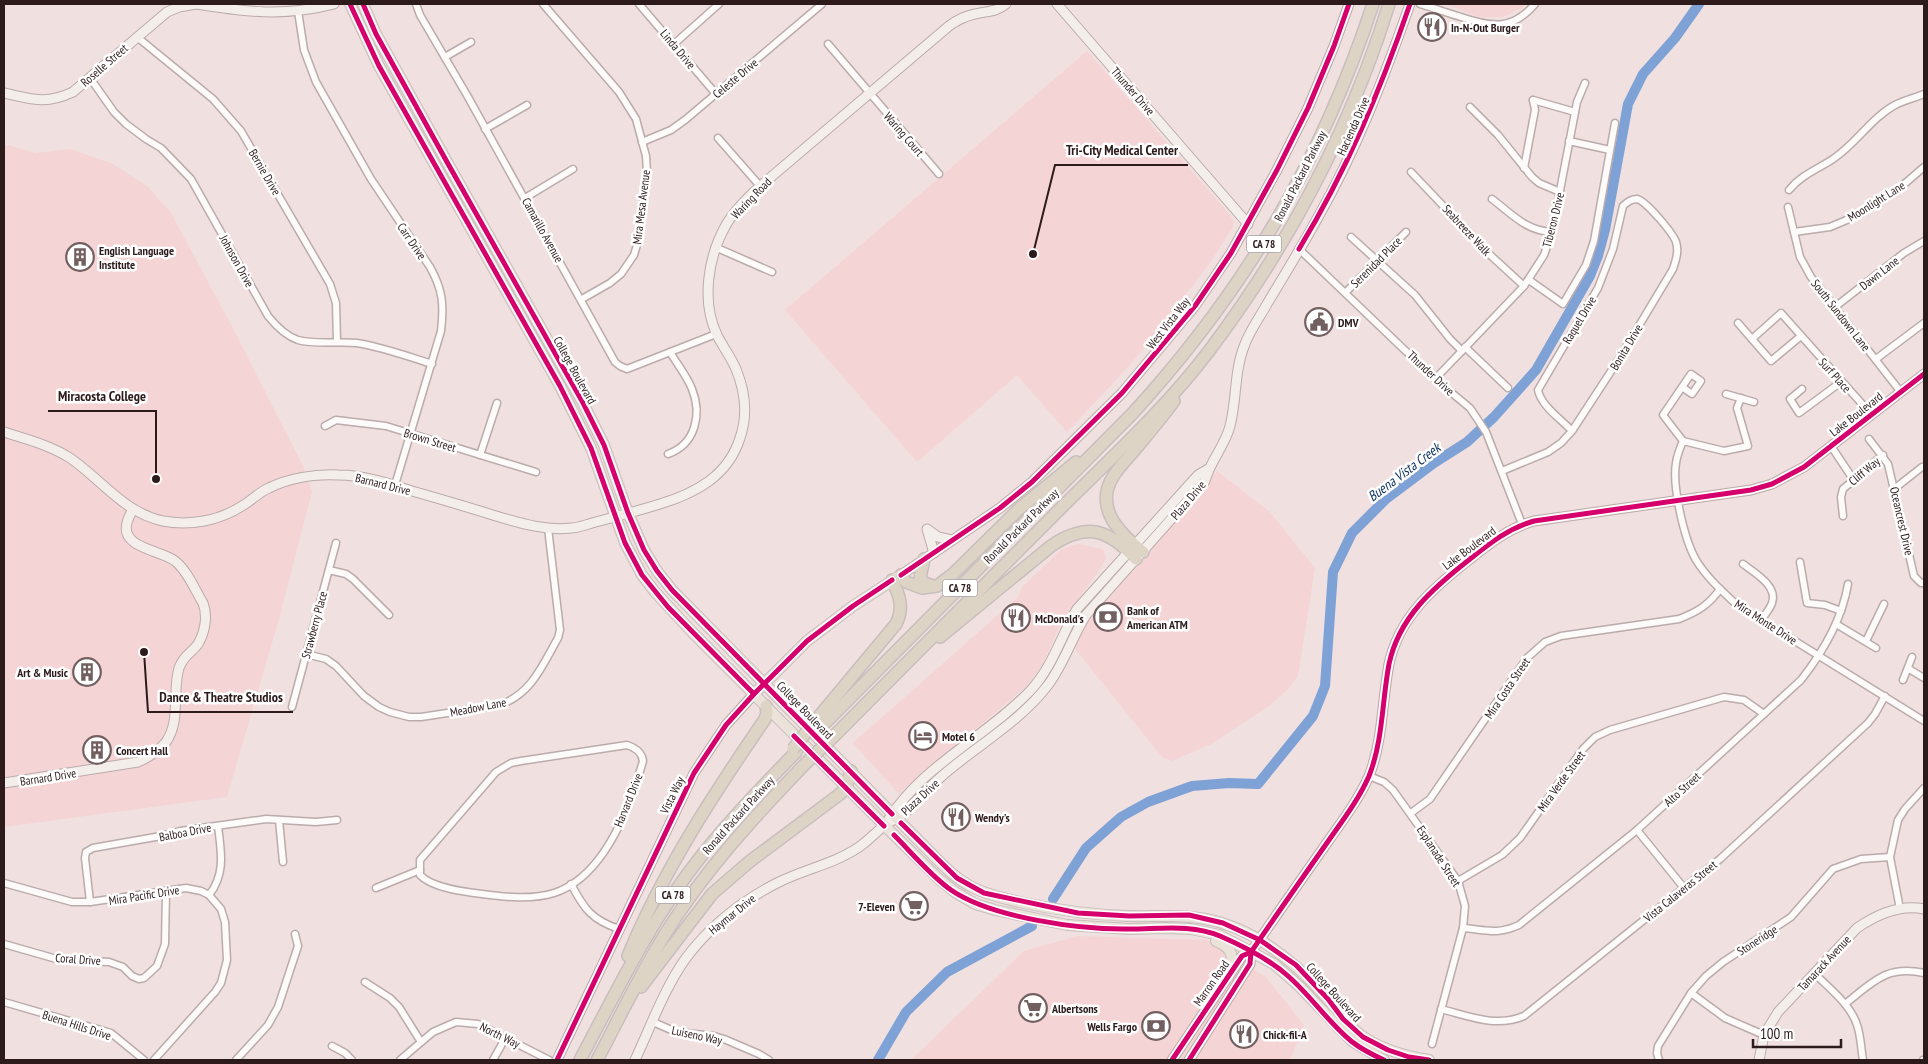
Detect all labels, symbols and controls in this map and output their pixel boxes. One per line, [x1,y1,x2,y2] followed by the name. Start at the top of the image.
[1417,12,1447,42] restaurant icon: In-N-Out Burger
[1451,20,1520,35] place label: In-N-Out Burger
[657,26,699,72] street label: Linda Drive
[77,40,131,89] street label: Roselle Street
[709,55,761,101] street label: Celeste Drive
[1108,64,1158,118] street label: Thunder Drive
[1333,94,1373,158] street label: Hacienda Drive
[881,109,928,160] street label: Waring Court
[1271,128,1330,224] street label: Ronald Packard Parkway
[1055,136,1188,165] callout: Tri-City Medical Center
[1066,141,1179,159] text: Tri-City Medical Center
[246,146,284,198] street label: Bernie Drive
[629,169,653,245] street label: Mira Mesa Avenue
[728,174,774,222] street label: Waring Road
[1845,177,1907,225] street label: Moonlight Lane
[1539,191,1567,249] street label: Tiberon Drive
[519,195,567,265] street label: Camarillo Avenue
[1440,201,1495,259] street label: Seabreeze Walk
[394,220,430,262] street label: Carr Drive
[216,231,258,290] street label: Johnson Drive
[1347,233,1405,291] street label: Serenidad Place
[1246,235,1282,252] road number: CA 78
[65,242,95,272] building icon: English Language Institute
[99,243,174,272] place label: English Language Institute
[1856,253,1902,293] street label: Dawn Lane
[1808,276,1874,354] street label: South Sundown Lane
[1559,293,1599,347] street label: Raquel Drive
[1143,294,1193,352] street label: West Vista Way
[1304,307,1334,337] public building icon: DMV
[1338,315,1359,330] place label: DMV
[1606,321,1646,373] street label: Bonita Drive
[550,334,600,406] street label: College Boulevard
[1404,347,1458,399] street label: Thunder Drive
[1816,355,1854,395] street label: Surf Place
[48,382,156,411] callout: Miracosta College
[58,387,146,405] text: Miracosta College
[1826,389,1886,439] street label: Lake Boulevard
[402,425,459,455] street label: Brown Street
[1364,438,1445,505] water label: Buena Vista Creek
[1845,453,1883,488] street label: Cliff Way
[354,470,412,498] street label: Barnard Drive
[1167,477,1209,523] street label: Plaza Drive
[980,485,1062,567] street label: Ronald Packard Parkway
[1887,485,1917,557] street label: Oceancrest Drive
[1439,523,1499,573] street label: Lake Boulevard
[942,580,978,596] road number: CA 78
[298,590,330,660] street label: Strawberry Place
[1732,596,1800,648] street label: Mira Monte Drive
[1093,602,1123,632] bank icon: Bank of American ATM
[1001,603,1031,633] restaurant icon: McDonald's
[1126,603,1188,632] place label: Bank of American ATM
[1035,611,1084,626] place label: McDonald's
[1481,654,1533,722] street label: Mira Costa Street
[72,657,102,687] building icon: Art & Music
[16,665,69,680] place label: Art & Music
[774,678,836,742] street label: College Boulevard
[148,683,293,712] callout: Dance & Theatre Studios
[159,688,283,706] text: Dance & Theatre Studios
[449,694,507,720] street label: Meadow Lane
[908,721,938,751] hotel icon: Motel 6
[942,729,975,744] place label: Motel 6
[82,735,112,765] building icon: Concert Hall
[116,743,168,758] place label: Concert Hall
[1534,747,1588,814] street label: Mira Verde Street
[19,765,77,789] street label: Barnard Drive
[1661,768,1704,809] street label: Alto Street
[610,771,646,829] street label: Harvard Drive
[699,772,777,857] street label: Ronald Packard Parkway
[656,773,688,817] street label: Vista Way
[898,776,942,818] street label: Plaza Drive
[941,802,971,832] restaurant icon: Wendy's
[974,810,1010,825] place label: Wendy's
[158,820,212,844] street label: Balboa Drive
[1414,823,1465,890] street label: Esplanade Street
[1640,856,1720,926] street label: Vista Calaveras Street
[108,882,180,908] street label: Mira Pacific Drive
[656,886,690,904] road number: CA 78
[706,891,759,937] street label: Haymar Drive
[899,891,929,921] supermarket icon: 7-Eleven
[858,899,895,914] place label: 7-Eleven
[1734,921,1780,959] street label: Stoneridge
[1794,932,1854,994] street label: Tamarack Avenue
[55,950,101,968] street label: Coral Drive
[1190,957,1232,1009] street label: Marron Road
[1303,959,1365,1025] street label: College Boulevard
[1018,993,1048,1023] supermarket icon: Albertsons
[1051,1001,1098,1016] place label: Albertsons
[41,1007,113,1043] street label: Buena Hills Drive
[1141,1011,1171,1041] bank icon: Wells Fargo
[1753,1016,1840,1048] scale bar
[477,1019,523,1051] street label: North Way
[1086,1019,1138,1034] place label: Wells Fargo
[1229,1019,1259,1049] restaurant icon: Chick-fil-A
[670,1022,724,1048] street label: Luiseno Way
[1760,1024,1793,1043] text: 100 m
[1263,1027,1308,1042] place label: Chick-fil-A

